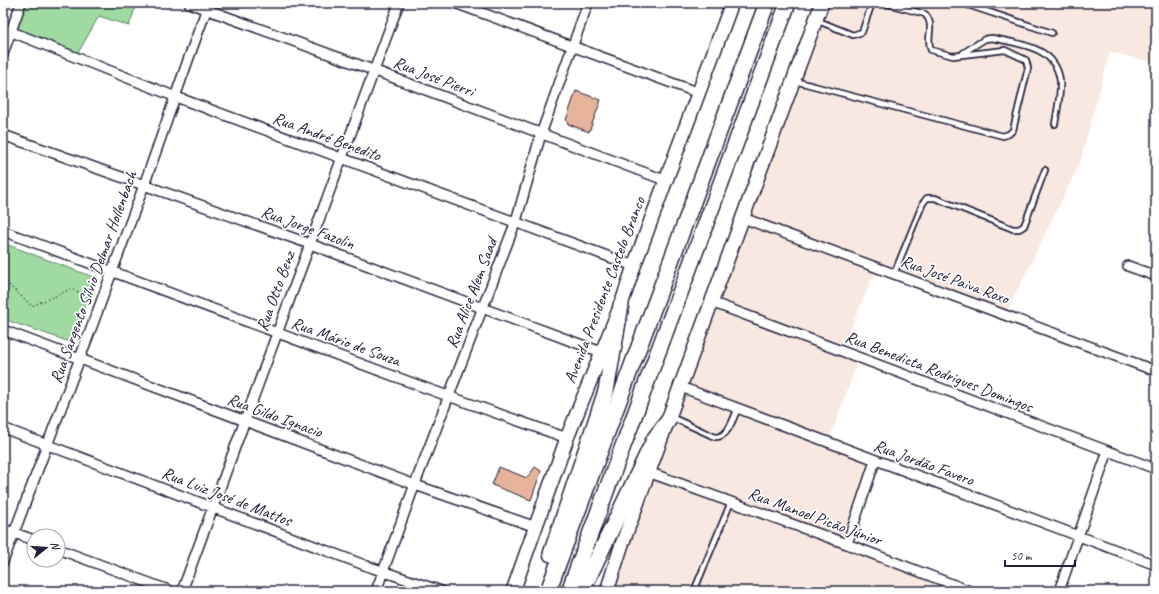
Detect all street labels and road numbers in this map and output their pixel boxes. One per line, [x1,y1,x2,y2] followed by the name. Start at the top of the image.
[391,51,480,102] street label: Rua José Pierri
[270,107,385,166] street label: Rua André Benedito
[45,167,142,386] street label: Rua Sargento Sílvio Delmar Hollenbach
[559,193,650,386] street label: Avenida Presidente Castelo Branco
[258,201,358,254] street label: Rua Jorge Fazolin
[441,232,503,351] street label: Rua Alice Alem Saad
[251,247,300,334] street label: Rua Otto Benz
[898,250,1014,309] street label: Rua José Paiva Roxo
[289,312,405,372] street label: Rua Mário de Souza
[842,326,1037,418] street label: Rua Benedicta Rodrigues Domingos
[224,389,326,443] street label: Rua Gildo Ignacio
[871,435,978,491] street label: Rua Jordão Favero
[159,462,297,532] street label: Rua Luiz José de Mattos
[745,483,886,551] street label: Rua Manoel Picão Júnior

